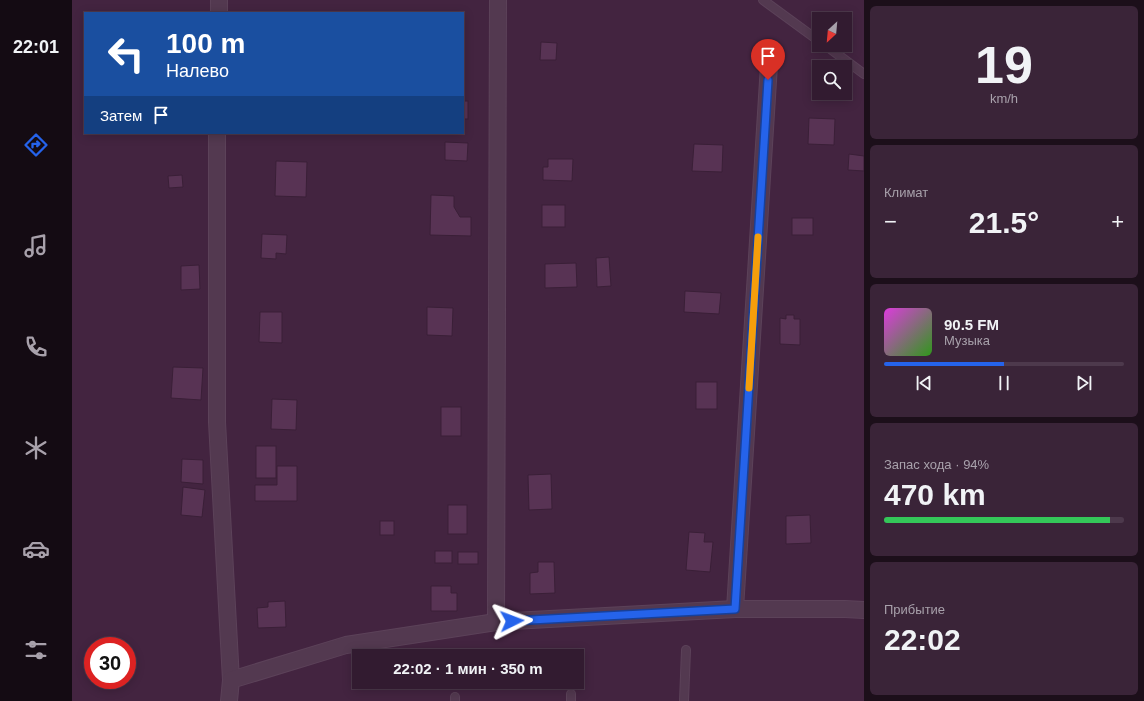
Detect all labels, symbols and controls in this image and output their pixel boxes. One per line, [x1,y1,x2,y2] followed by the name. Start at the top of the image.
[812,12,852,52] north arrow
[812,12,852,100] map controls
[100,28,152,80] icon: left
[166,28,245,59] text: 100 m
[975,36,1033,94] text: 19
[13,37,59,57] text: 22:01
[751,39,785,80] pin
[757,45,779,67] icon: arrive
[812,60,852,100] button: search
[166,61,229,81] text: Налево
[990,91,1018,106] text: km/h
[150,104,172,126] icon: arrive
[100,107,142,124] text: Затем
[22,131,50,159] icon: directions
[884,185,928,200] text: Климат
[969,206,1039,239] text: 21.5°
[884,209,897,234] text: −
[1111,209,1124,234] text: +
[22,232,50,260] icon: music
[944,316,999,333] text: 90.5 FM
[22,333,50,361] icon: phone
[944,333,990,348] text: Музыка
[913,372,935,394] icon: previous
[993,372,1015,394] icon: pause
[1073,372,1095,394] icon: next
[22,434,50,462] icon: climate
[884,457,989,472] text: Запас хода · 94%
[884,478,986,511] text: 470 km
[22,535,50,563] icon: car
[491,600,533,642] position arrow
[884,602,945,617] text: Прибытие
[884,623,961,656] text: 22:02
[22,636,50,664] icon: filters
[84,637,136,689] speed limit sign: 30
[393,660,543,677] text: 22:02 · 1 мин · 350 m

